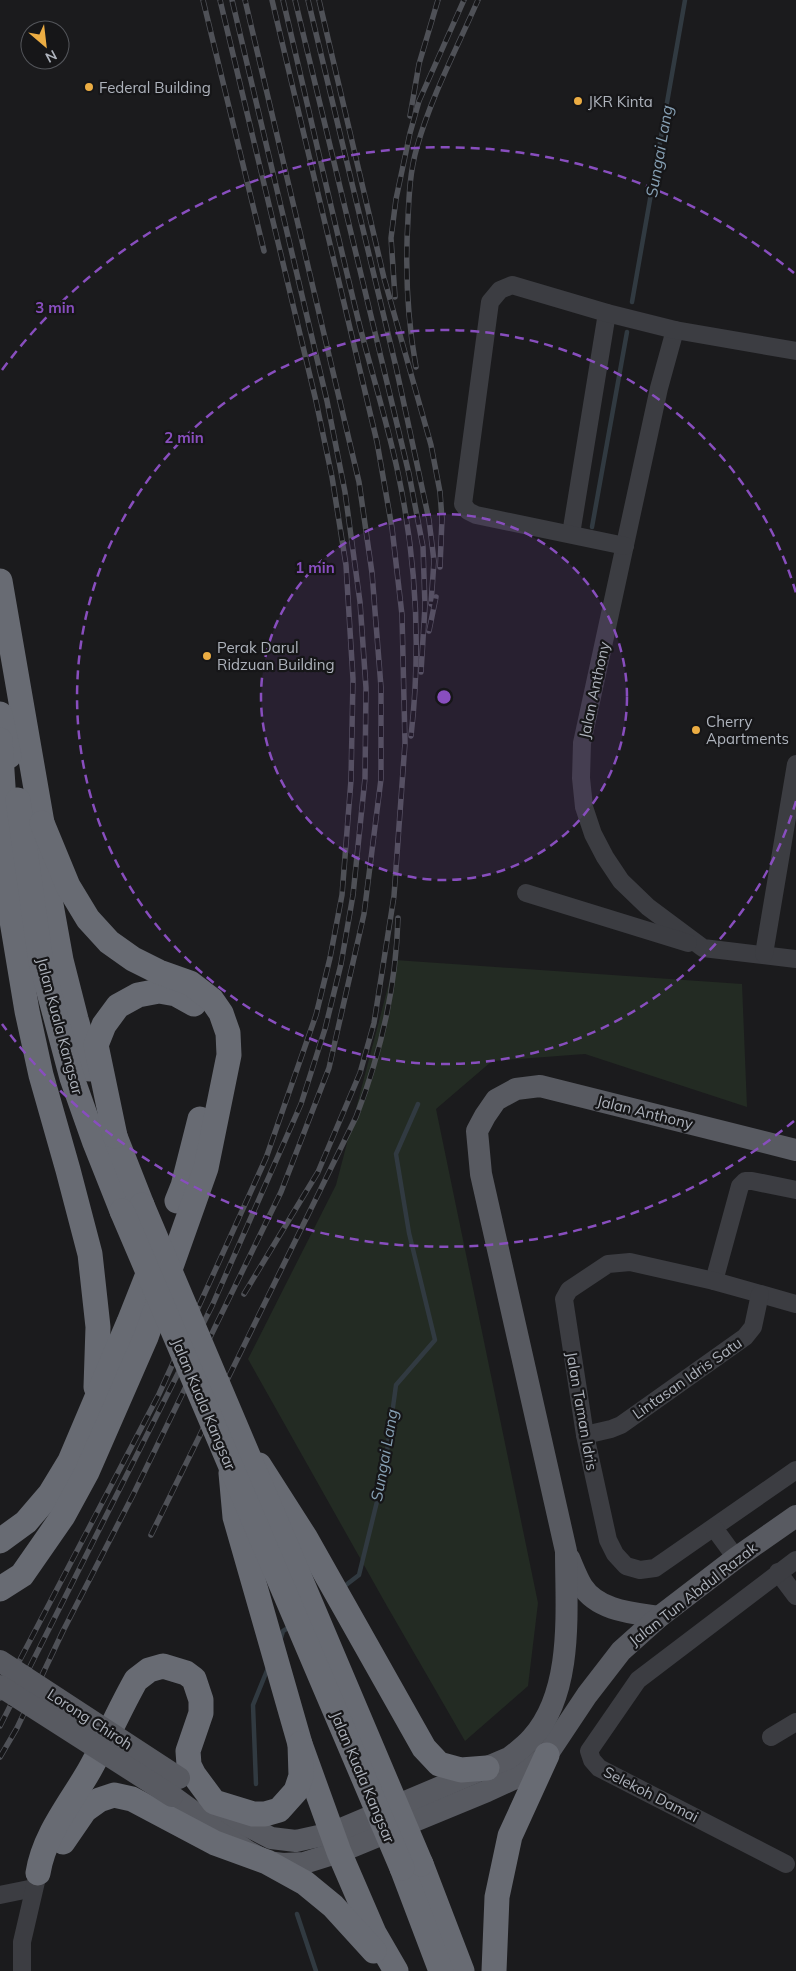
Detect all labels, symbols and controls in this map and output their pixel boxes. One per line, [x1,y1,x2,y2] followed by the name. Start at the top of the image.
[20,20,70,70] north arrow
[42,46,60,67] text: N
[99,78,211,97] place label: Federal Building
[83,81,95,93] marker: Federal Building
[588,92,653,111] place label: JKR Kinta
[572,95,584,107] marker: JKR Kinta
[641,103,677,199] water label: Sungai Lang
[35,298,75,317] text: 3 min
[164,428,204,447] text: 2 min
[295,558,335,577] text: 1 min
[217,638,335,674] place label: Perak Darul Ridzuan Building
[574,640,614,740] street label: Jalan Anthony
[201,650,213,662] marker: Perak Darul Ridzuan Building
[435,688,453,706] centre of rings
[706,712,789,748] place label: Cherry Apartments
[690,724,702,736] marker: Cherry Apartments
[33,955,88,1097] street label: Jalan Kuala Kangsar
[595,1091,695,1133] street label: Jalan Anthony
[629,1333,745,1423] street label: Lintasan Idris Satu
[168,1335,240,1473] street label: Jalan Kuala Kangsar
[562,1350,602,1472] street label: Jalan Taman Idris
[366,1407,402,1503] water label: Sungai Lang
[625,1538,761,1650] street label: Jalan Tun Abdul Razak
[44,1684,136,1754] street label: Lorong Chiroh
[327,1708,399,1846] street label: Jalan Kuala Kangsar
[600,1762,702,1826] street label: Selekoh Damai

